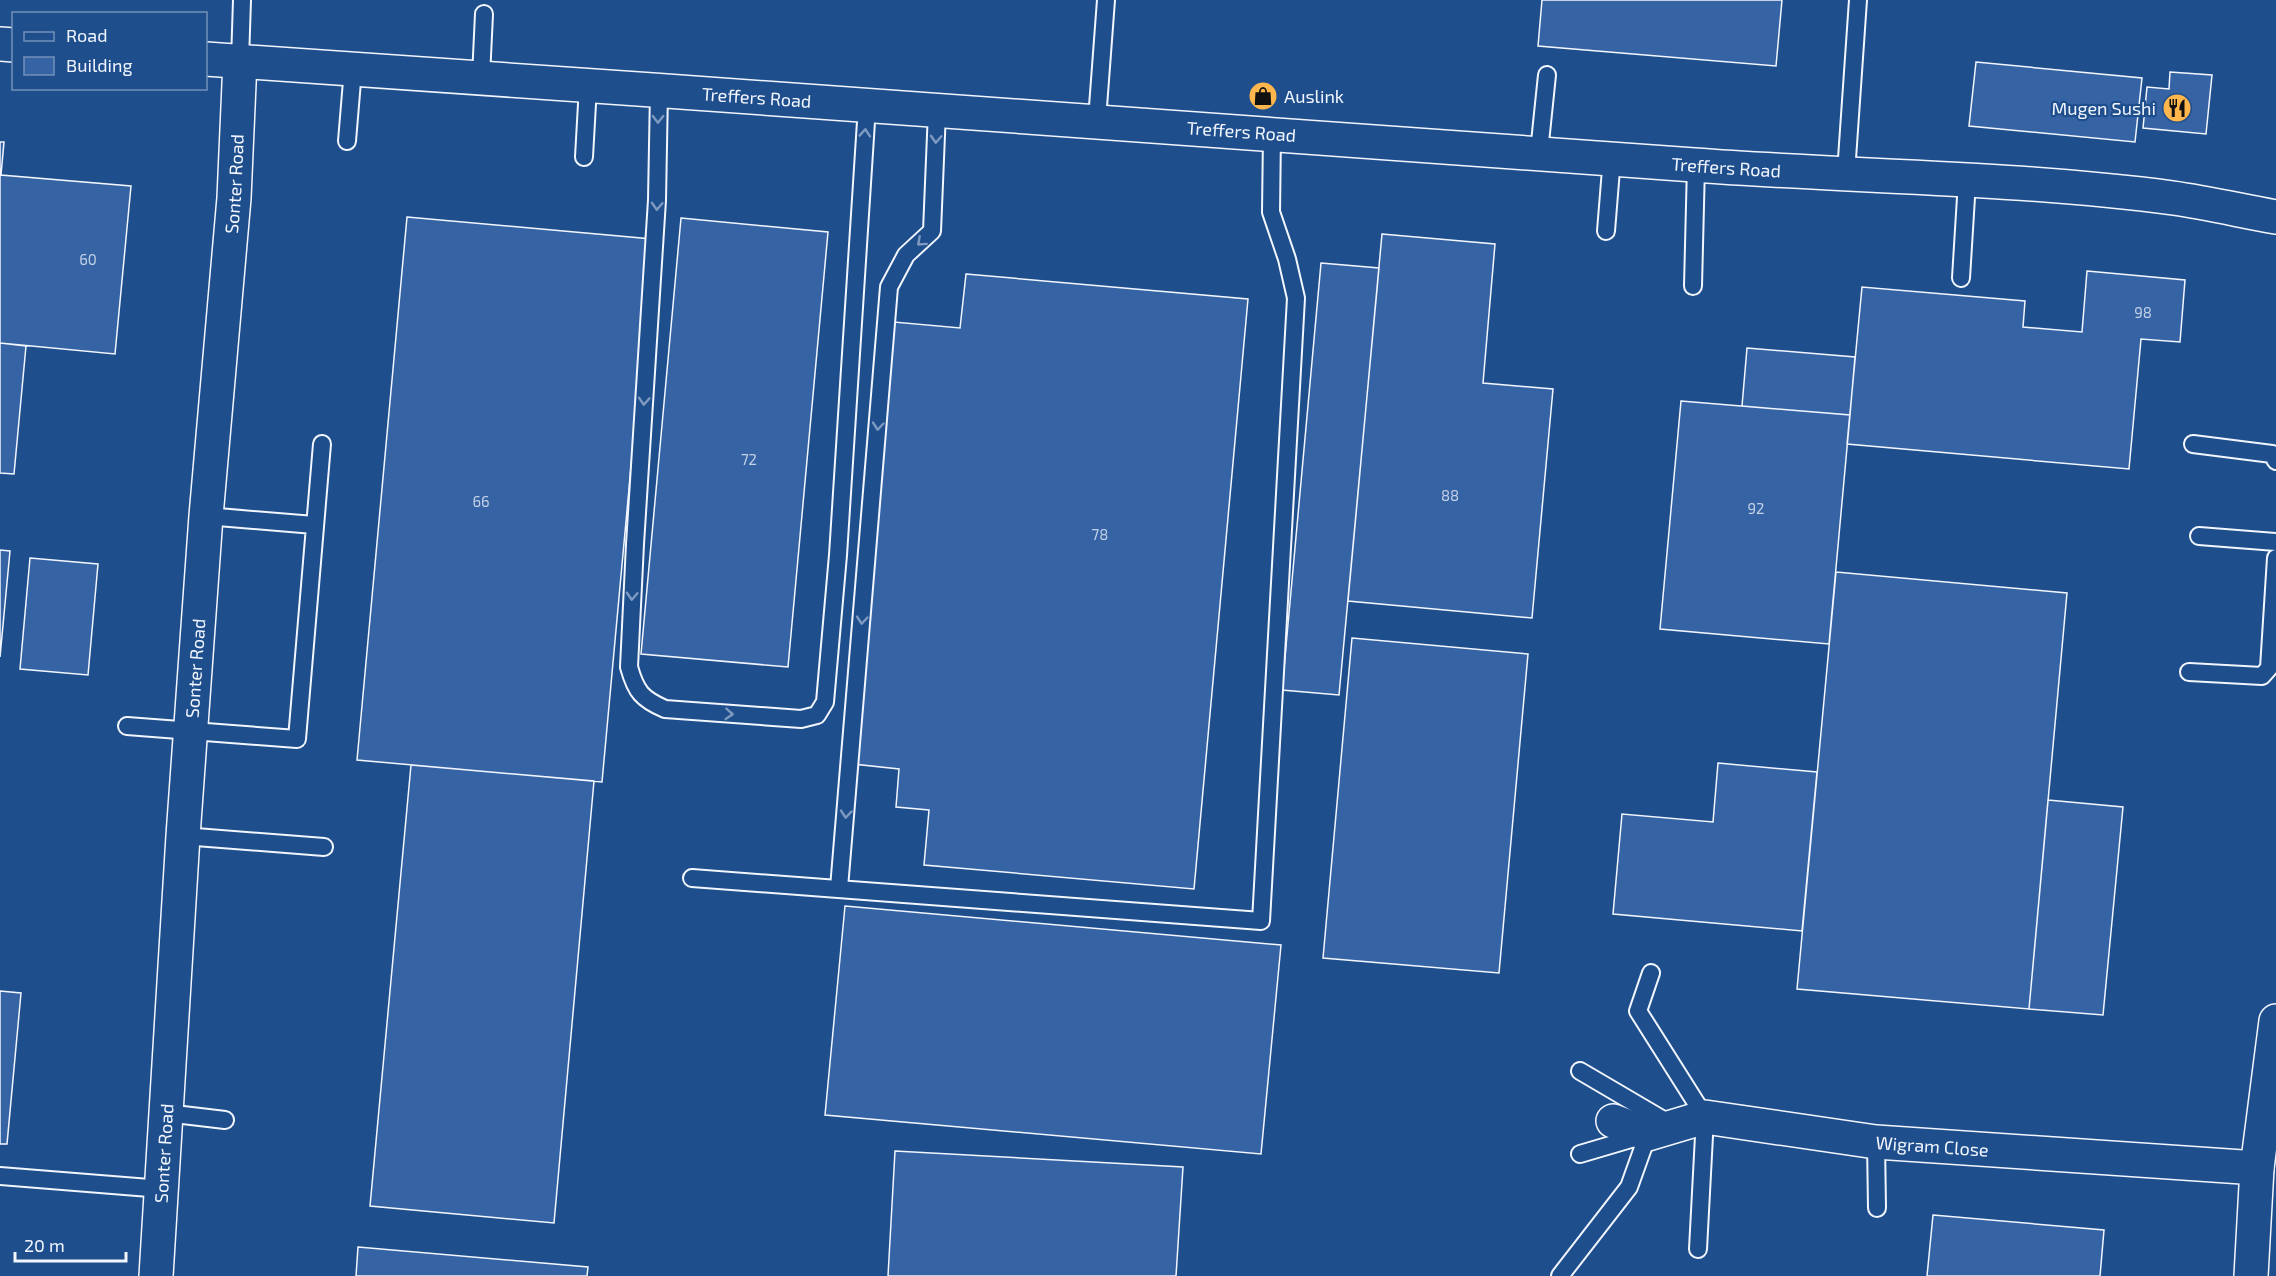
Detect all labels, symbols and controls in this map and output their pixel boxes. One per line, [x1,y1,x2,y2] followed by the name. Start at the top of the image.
[12,12,207,90] legend
[66,24,107,46] text: Road
[66,54,133,76] text: Building
[1247,80,1279,112] shop icon: Auslink
[701,82,812,112] street label: Treffers Road
[1284,85,1344,107] place label: Auslink
[2161,92,2193,124] restaurant icon: Mugen Sushi
[2051,97,2156,119] place label: Mugen Sushi
[652,115,664,124] one-way arrow
[1186,116,1297,146] street label: Treffers Road
[858,129,871,138] one-way arrow
[220,134,248,235] street label: Sonter Road
[929,135,942,144] one-way arrow
[1671,152,1781,182] street label: Treffers Road
[650,202,663,211] one-way arrow
[917,235,927,246] one-way arrow
[79,250,97,268] house number: 60
[2134,303,2152,321] house number: 98
[638,396,651,406] one-way arrow
[872,421,885,430] one-way arrow
[741,450,757,468] house number: 72
[1441,486,1459,504] house number: 88
[472,492,490,510] house number: 66
[1747,499,1765,517] house number: 92
[1092,525,1108,543] house number: 78
[626,591,639,600] one-way arrow
[856,615,869,625] one-way arrow
[181,618,210,719] street label: Sonter Road
[725,707,734,720] one-way arrow
[839,810,852,819] one-way arrow
[150,1103,178,1204] street label: Sonter Road
[1875,1131,1989,1161] street label: Wigram Close
[15,1225,126,1263] scale bar
[24,1234,65,1256] text: 20 m

